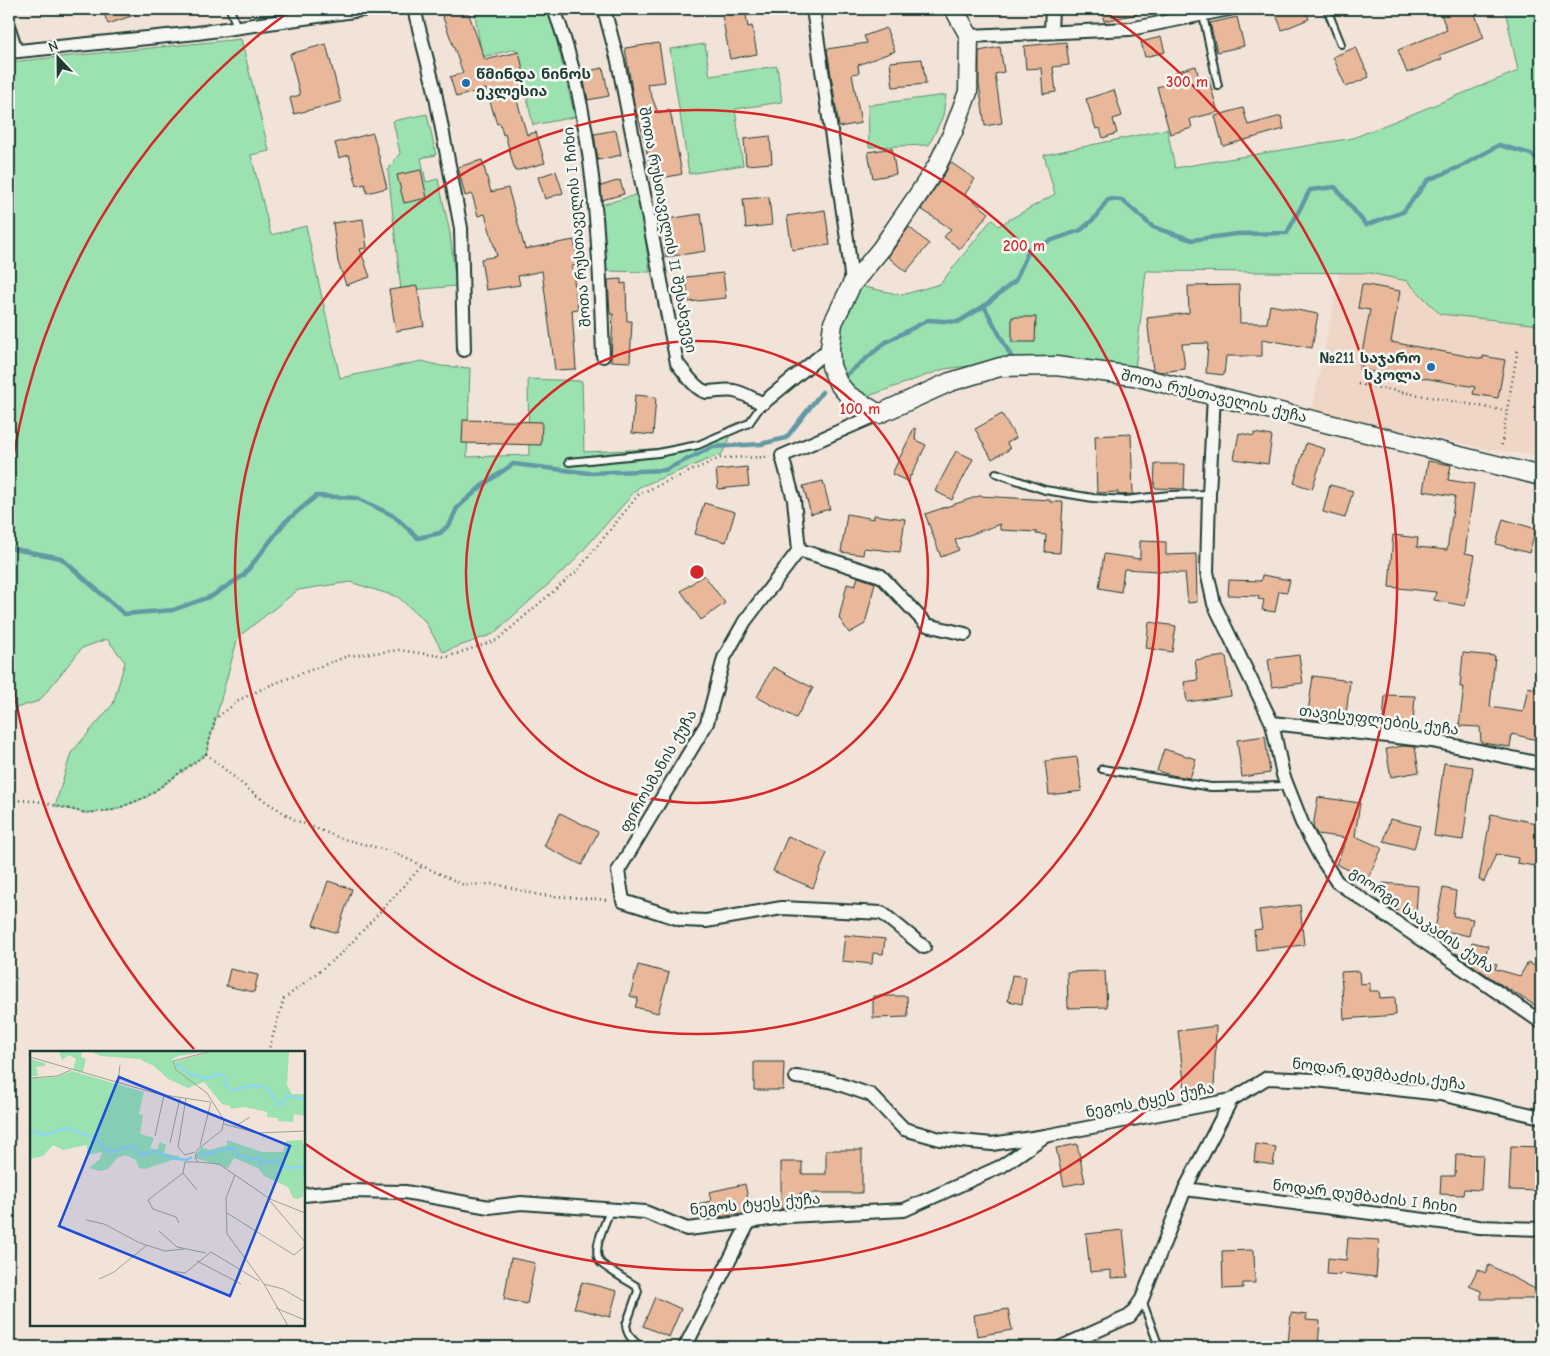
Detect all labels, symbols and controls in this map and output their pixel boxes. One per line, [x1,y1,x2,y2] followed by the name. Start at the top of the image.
[32,32,82,82] north arrow
[46,37,61,56] text: N
[476,65,591,100] place label: წმინდა ნინოს ეკლესია
[1166,73,1208,91] text: 300 m
[460,77,472,89] marker: წმინდა ნინოს ეკლესია
[635,105,701,355] street label: შოთა რუსთაველის II შესახვევი
[559,126,595,328] street label: შოთა რუსთაველის I ჩიხი
[1003,237,1045,255] text: 200 m
[1319,349,1421,384] place label: №211 საჯარო სკოლა
[1425,361,1437,373] marker: №211 საჯარო სკოლა
[1119,366,1309,426] street label: შოთა რუსთაველის ქუჩა
[840,400,880,418] text: 100 m
[688,563,706,581] centre of rings
[1298,701,1460,739] street label: თავისუფლების ქუჩა
[616,706,700,836] street label: ფიროსმანის ქუჩა
[1346,863,1498,977] street label: გიორგი სააკაძის ქუჩა
[30,1051,305,1326] inset map
[1291,1054,1467,1094] street label: ნოდარ დუმბაძის ქუჩა
[1084,1079,1216,1121] street label: ნეგოს ტყეს ქუჩა
[1272,1176,1458,1216] street label: ნოდარ დუმბაძის I ჩიხი
[689,1189,821,1219] street label: ნეგოს ტყეს ქუჩა

